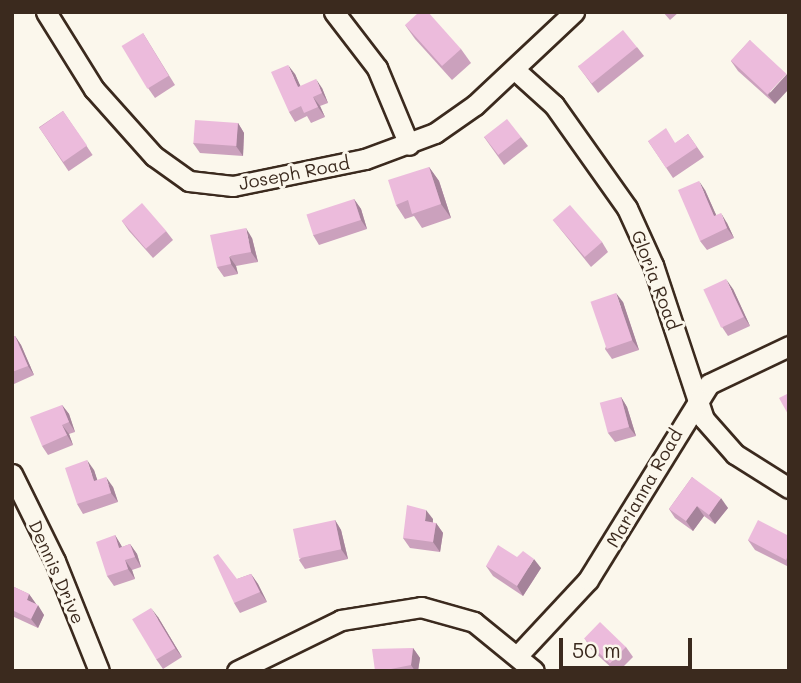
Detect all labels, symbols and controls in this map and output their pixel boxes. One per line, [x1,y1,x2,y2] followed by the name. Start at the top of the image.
[237,152,351,194] street label: Joseph Road
[627,227,685,333] street label: Gloria Road
[601,425,687,551] street label: Marianna Road
[25,517,89,627] street label: Dennis Drive
[563,624,696,668] scale bar
[572,636,621,663] text: 50 m

